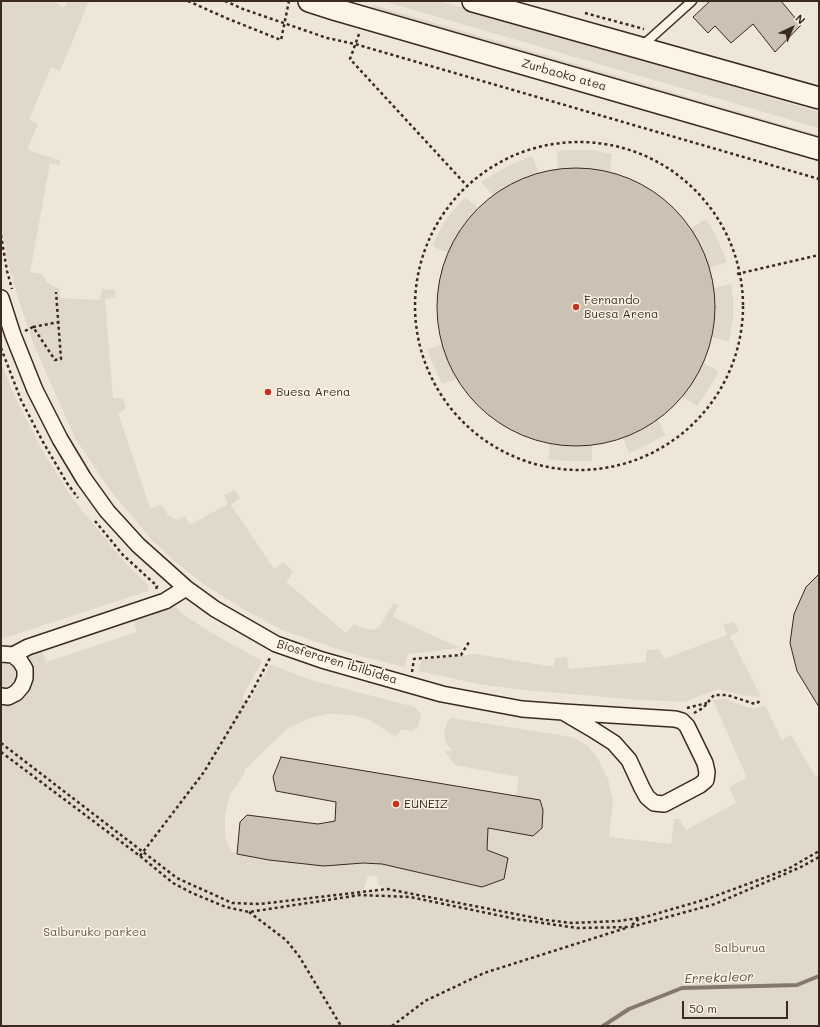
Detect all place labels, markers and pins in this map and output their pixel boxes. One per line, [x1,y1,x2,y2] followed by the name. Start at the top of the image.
[584,293,658,321] place label: Fernando Buesa Arena
[571,302,581,312] marker: Fernando Buesa Arena
[276,385,350,399] place label: Buesa Arena
[263,387,273,397] marker: Buesa Arena
[404,797,448,811] place label: EUNEIZ
[391,799,401,809] marker: EUNEIZ

